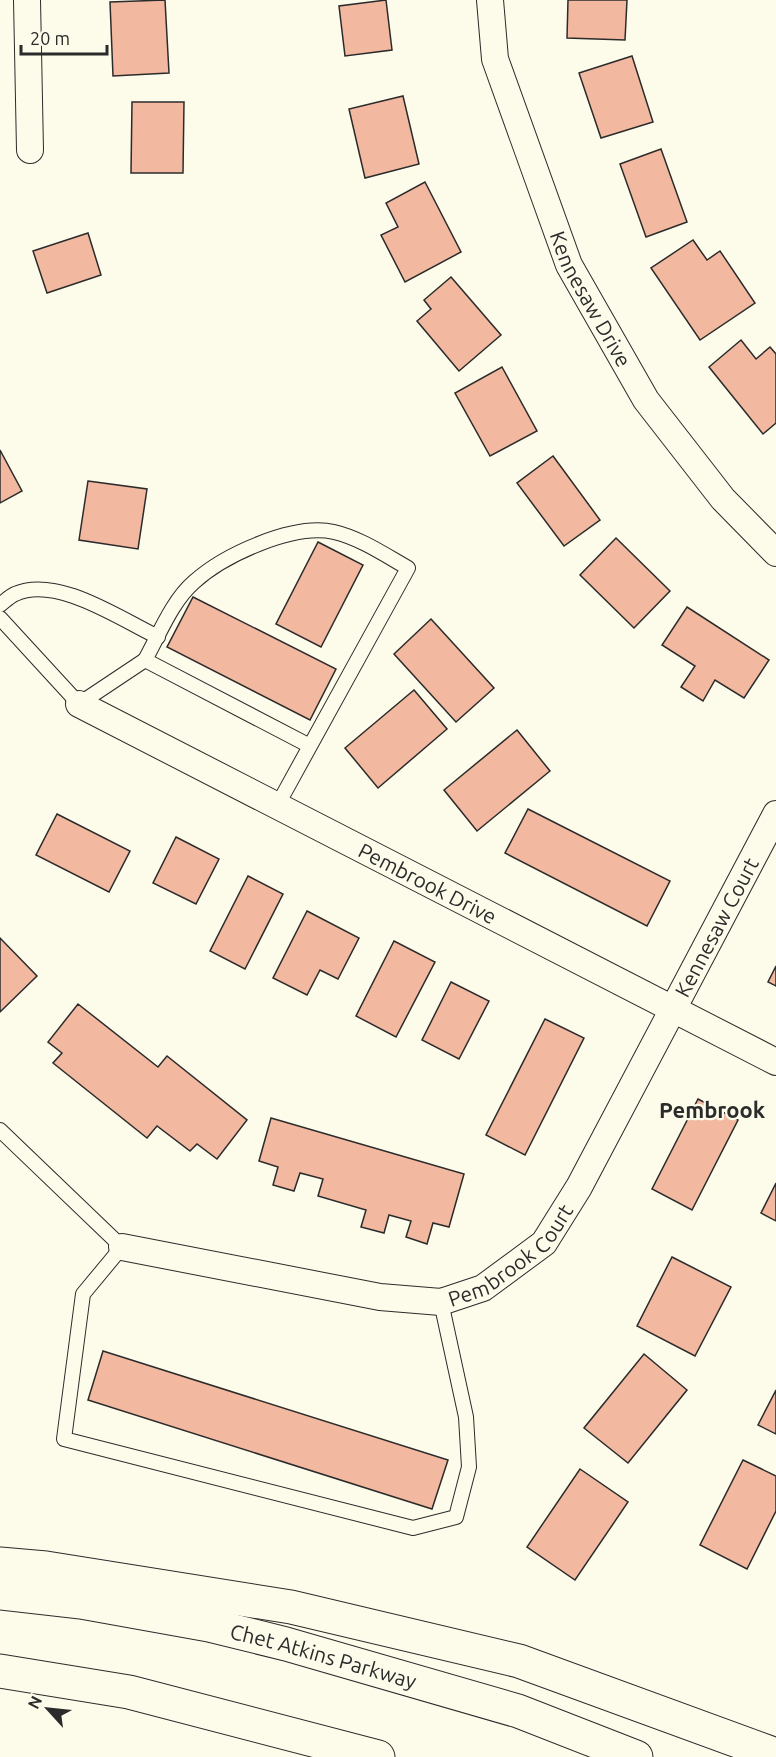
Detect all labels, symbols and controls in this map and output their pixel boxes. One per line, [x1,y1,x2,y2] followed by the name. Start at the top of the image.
[21,18,106,56] scale bar
[30,28,70,48] text: 20 m
[546,228,636,371] street label: Kennesaw Drive
[355,838,501,928] street label: Pembrook Drive
[670,853,763,1001] street label: Kennesaw Court
[659,1097,766,1122] district label: Pembrook
[445,1200,577,1311] street label: Pembrook Court
[228,1619,419,1693] street label: Chet Atkins Parkway
[18,1679,78,1739] north arrow
[24,1693,45,1712] text: N

